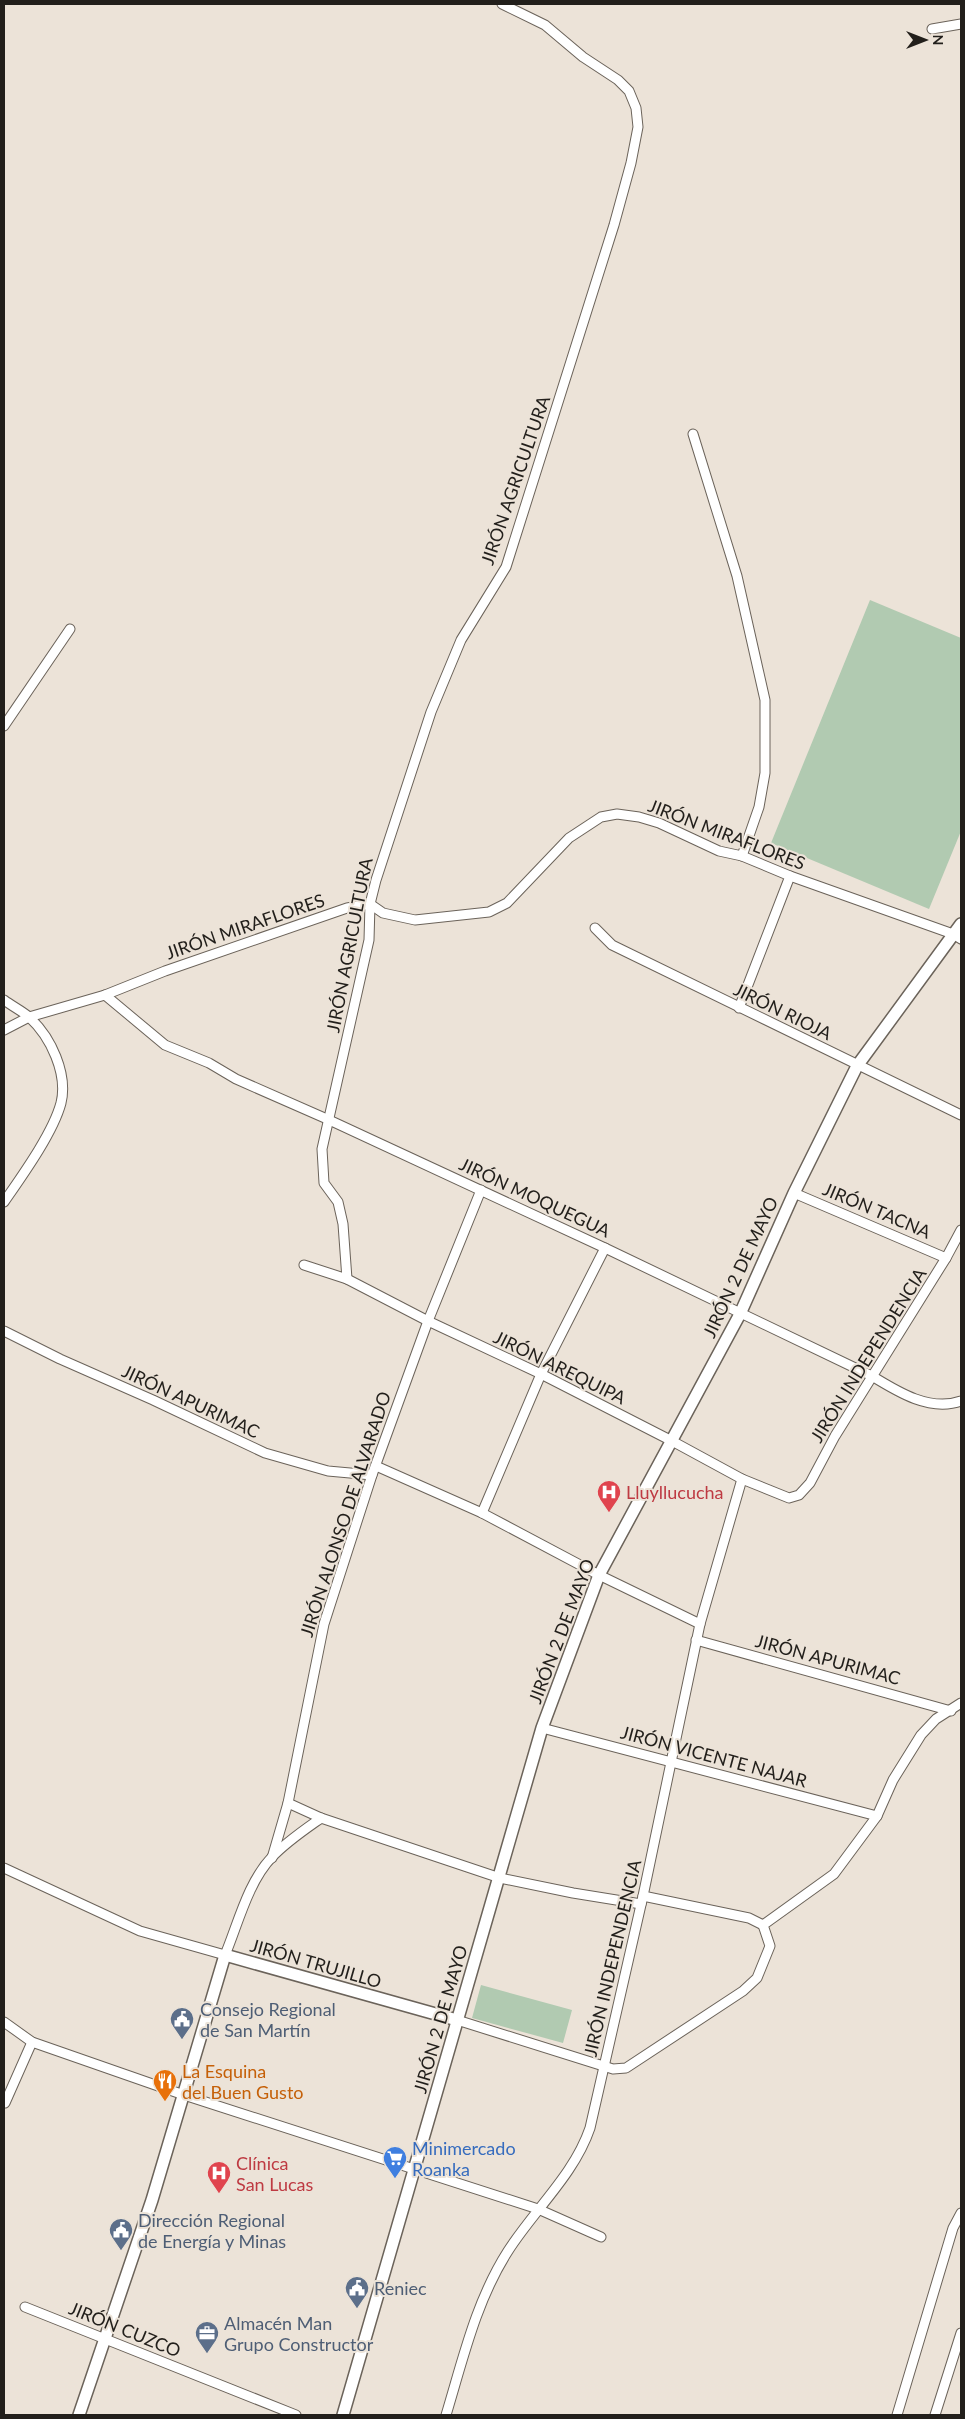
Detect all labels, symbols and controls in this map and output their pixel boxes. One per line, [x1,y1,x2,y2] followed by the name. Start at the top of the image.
[900,15,950,65] north arrow
[930,35,947,45] text: N
[476,392,555,567] street label: JIRÓN AGRICULTURA
[645,794,809,874] street label: JIRÓN MIRAFLORES
[321,855,377,1034] street label: JIRÓN AGRICULTURA
[163,889,327,963] street label: JIRÓN MIRAFLORES
[730,978,836,1045] street label: JIRÓN RIOJA
[456,1152,615,1242] street label: JIRÓN MOQUEGUA
[820,1177,935,1243] street label: JIRÓN TACNA
[698,1193,782,1341] street label: JIRÓN 2 DE MAYO
[805,1263,931,1446] street label: JIRÓN INDEPENDENCIA
[490,1325,630,1409] street label: JIRÓN AREQUIPA
[119,1360,263,1442] street label: JIRÓN APURIMAC
[295,1389,395,1639] street label: JIRÓN ALONSO DE ALVARADO
[596,1479,622,1513] hospital icon: Lluyllucucha
[626,1481,724,1503] place label: Lluyllucucha
[523,1556,599,1706] street label: JIRÓN 2 DE MAYO
[753,1629,903,1689] street label: JIRÓN APURIMAC
[619,1721,810,1792] street label: JIRÓN VICENTE NAJAR
[579,1857,646,2059] street label: JIRÓN INDEPENDENCIA
[248,1934,384,1992] street label: JIRÓN TRUJILLO
[408,1942,472,2096] street label: JIRÓN 2 DE MAYO
[200,1998,336,2041] place label: Consejo Regional de San Martín
[169,2006,195,2040] public building icon: Consejo Regional de San Martín
[182,2060,304,2103] place label: La Esquina del Buen Gusto
[152,2068,178,2102] restaurant icon: La Esquina del Buen Gusto
[412,2137,516,2180] place label: Minimercado Roanka
[382,2145,408,2179] supermarket icon: Minimercado Roanka
[236,2152,314,2195] place label: Clínica San Lucas
[206,2160,232,2194] hospital icon: Clínica San Lucas
[138,2209,286,2252] place label: Dirección Regional de Energía y Minas
[108,2217,134,2251] public building icon: Dirección Regional de Energía y Minas
[344,2275,370,2309] public building icon: Reniec
[374,2277,427,2299] place label: Reniec
[66,2297,184,2361] street label: JIRÓN CUZCO
[224,2312,374,2355] place label: Almacén Man Grupo Constructor
[194,2320,220,2354] office icon: Almacén Man Grupo Constructor

